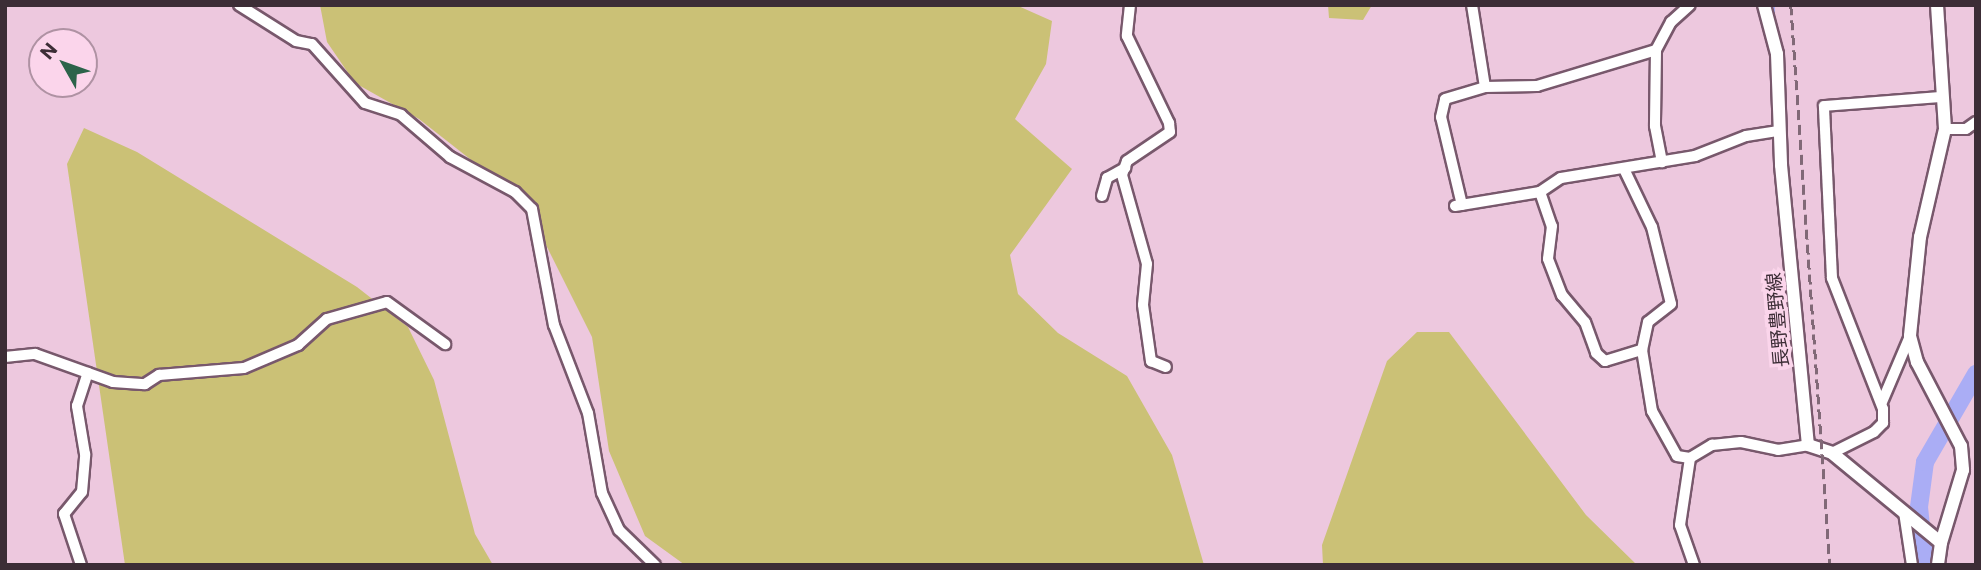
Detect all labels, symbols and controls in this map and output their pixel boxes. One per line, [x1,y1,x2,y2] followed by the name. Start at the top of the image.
[28,28,98,98] north arrow
[35,38,61,63] text: N
[1762,272,1792,368] street label: 長野豊野線

